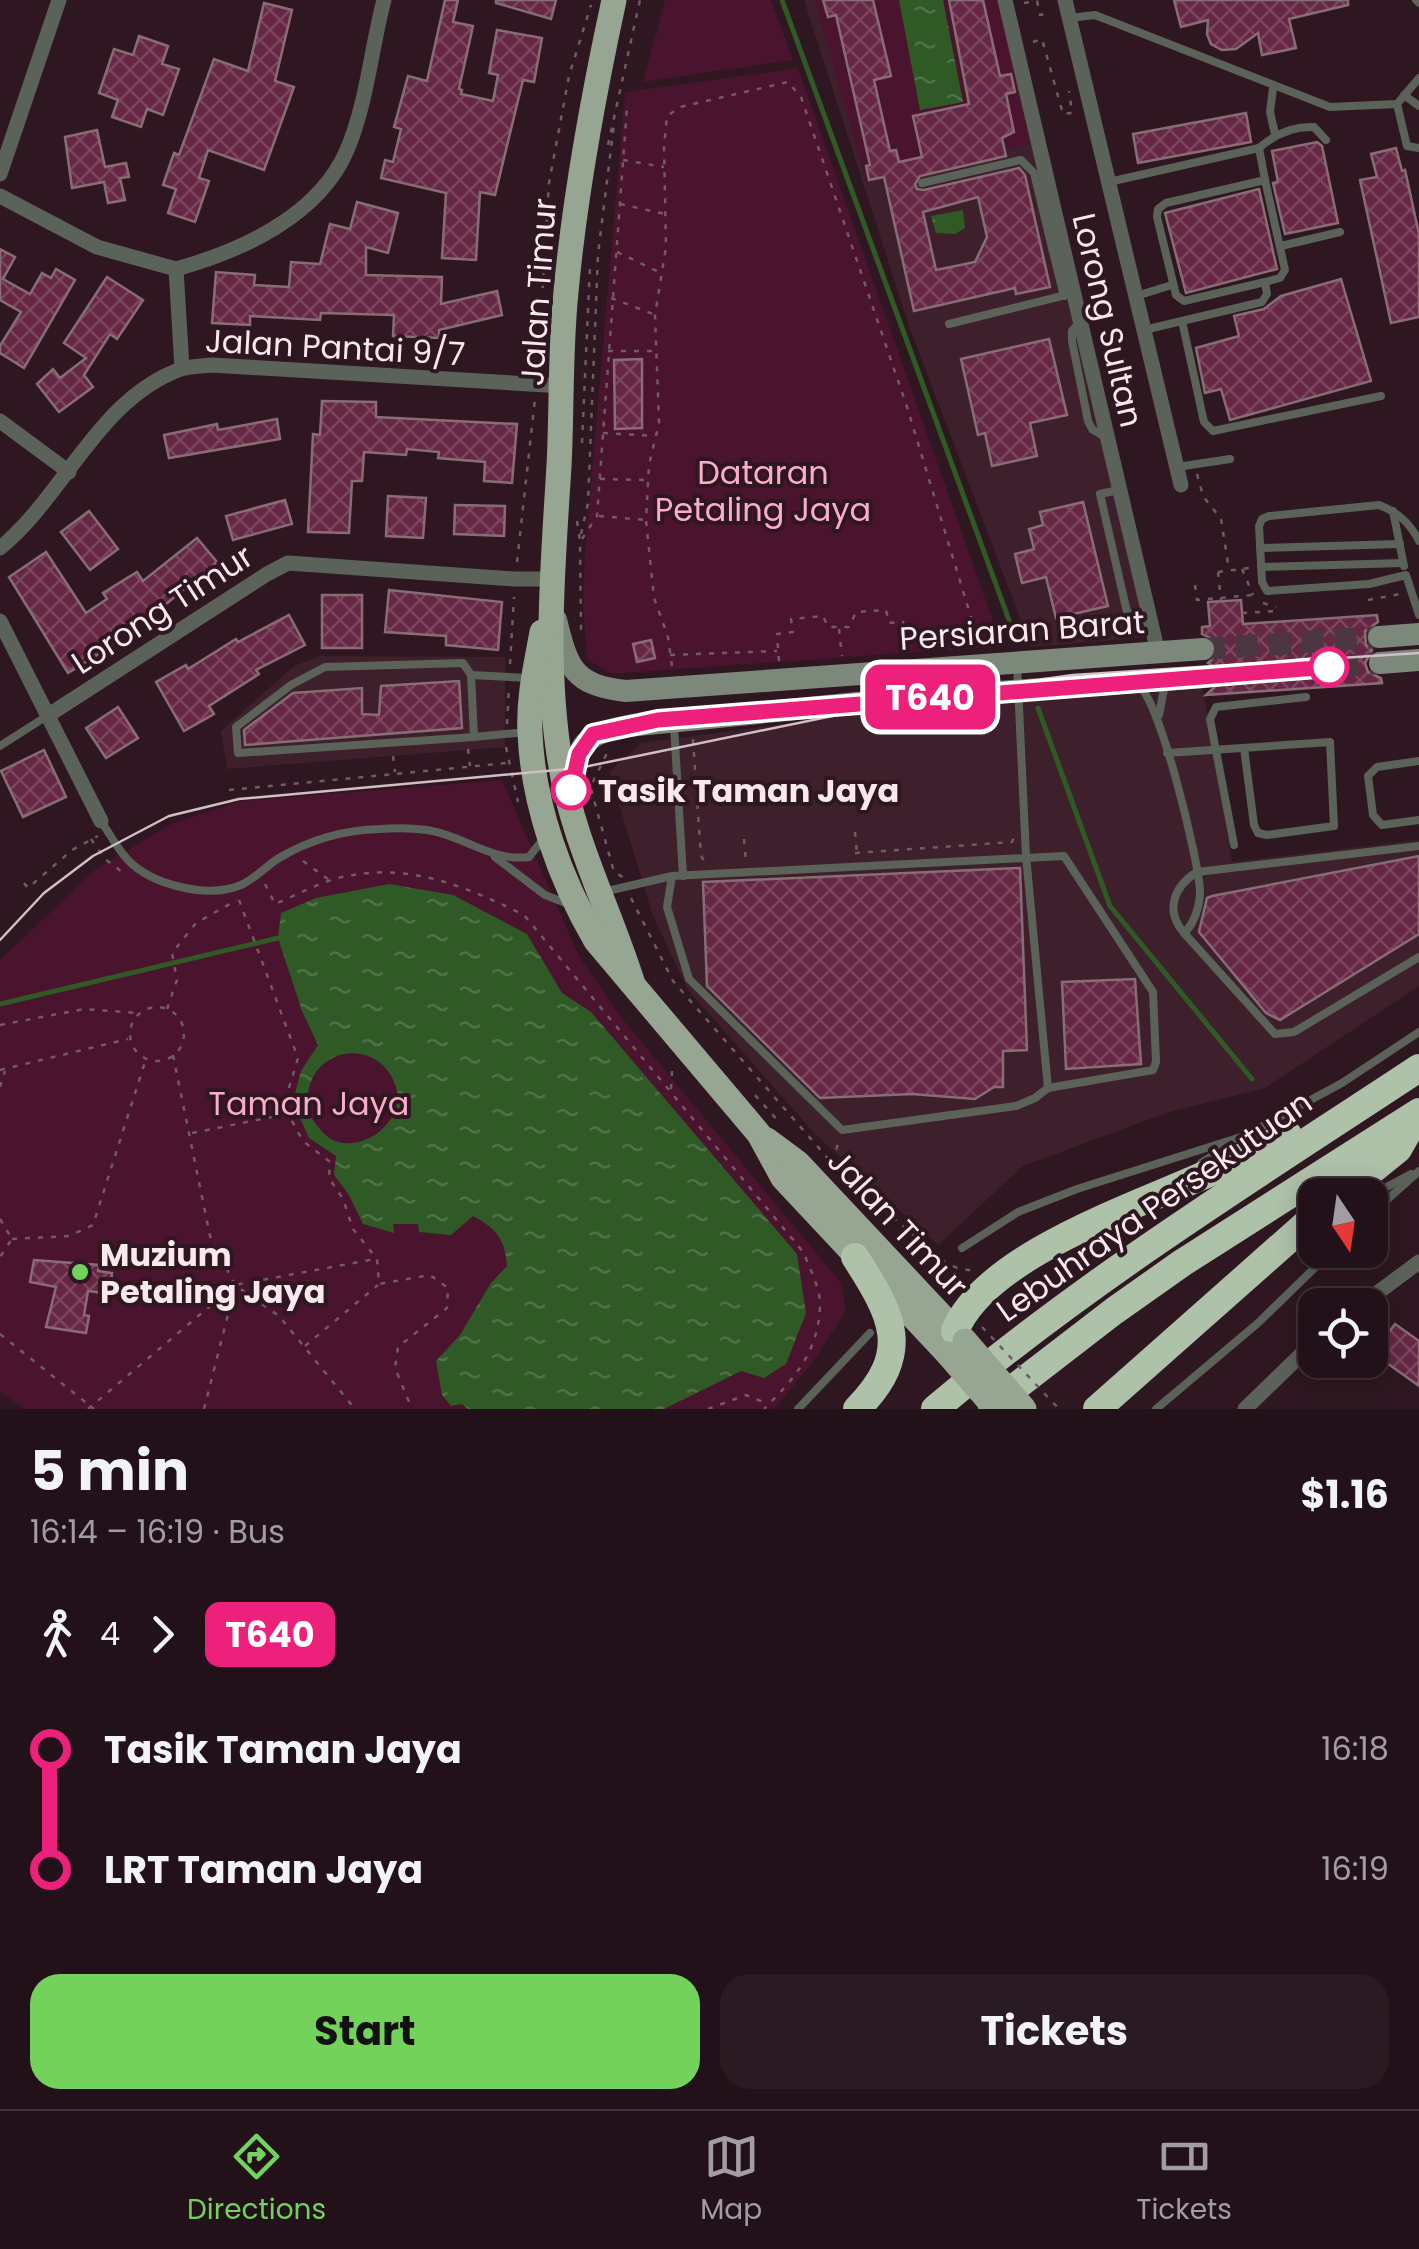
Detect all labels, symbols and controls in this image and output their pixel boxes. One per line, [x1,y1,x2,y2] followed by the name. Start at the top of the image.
[509,197,567,387] street label: Jalan Timur
[1062,209,1154,431] street label: Lorong Sultan
[204,318,466,376] street label: Jalan Pantai 9/7
[655,450,871,532] park label: Dataran Petaling Jaya
[63,533,262,684] street label: Lorong Timur
[898,599,1146,661] street label: Persiaran Barat
[1310,648,1348,686] unlabelled marker
[860,664,1000,730] line badge: T640
[885,673,975,722] text: T640
[598,768,899,813] place label: Tasik Taman Jaya
[552,771,590,809] marker: Tasik Taman Jaya
[987,1080,1321,1332] street label: Lebuhraya Persekutuan
[209,1081,409,1126] park label: Taman Jaya
[818,1139,978,1307] street label: Jalan Timur
[1298,1178,1388,1268] north arrow
[1298,1178,1388,1378] map controls
[100,1232,326,1314] place label: Muzium Petaling Jaya
[69,1261,91,1283] marker: Muzium Petaling Jaya
[1298,1288,1388,1378] button: locate
[30,1432,189,1509] text: 5 min
[1300,1468,1389,1521] text: $1.16
[30,1509,285,1554] text: 16:14 – 16:19 · Bus
[30,1607,85,1662] icon: walk
[135,1607,190,1662] icon: forward
[225,1610,315,1659] text: T640
[100,1611,120,1656] text: 4
[104,1723,462,1776] text: Tasik Taman Jaya
[1321,1726,1389,1771] text: 16:18
[104,1843,423,1896] text: LRT Taman Jaya
[1321,1846,1389,1891] text: 16:19
[30,1974,700,2089] button: Start
[720,1974,1389,2089] button: Tickets
[187,2129,326,2231] tab: Directions
[700,2129,762,2231] tab: Map
[1136,2129,1232,2231] tab: Tickets

